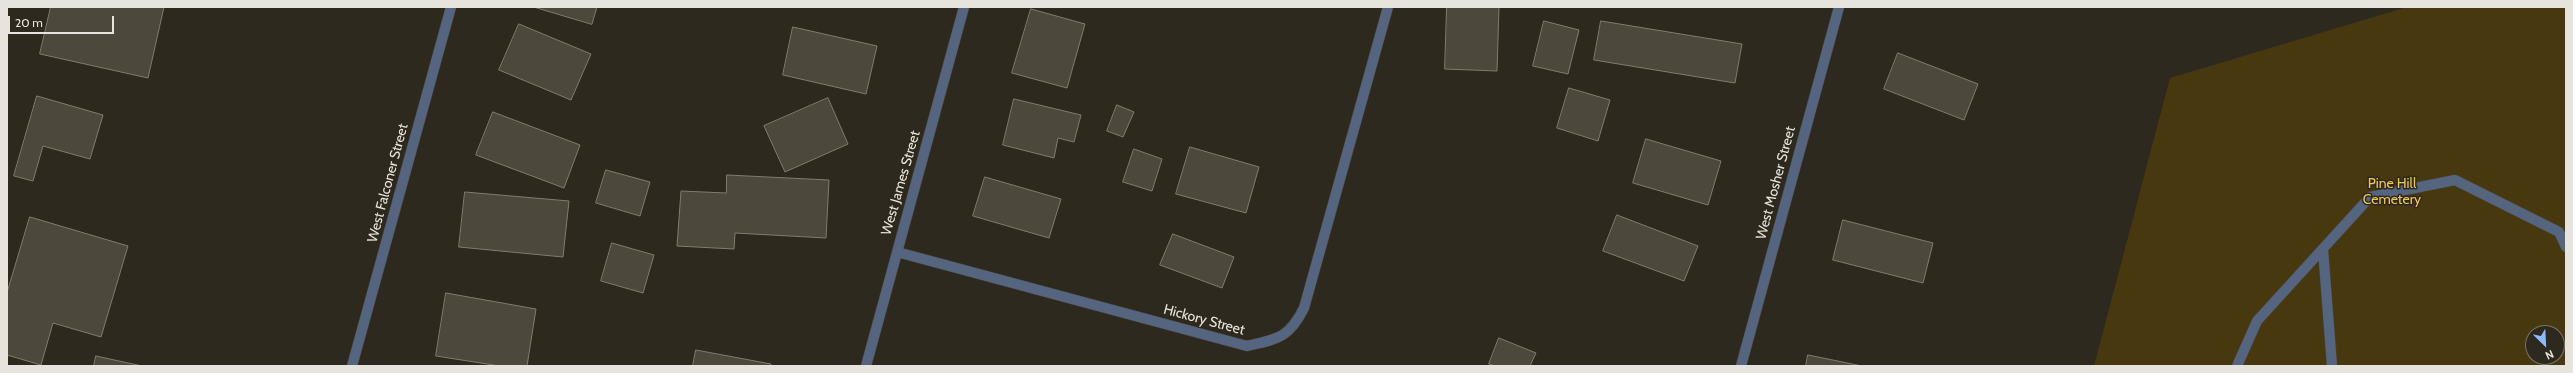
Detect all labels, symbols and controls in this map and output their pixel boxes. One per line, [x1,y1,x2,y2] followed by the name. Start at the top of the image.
[10,8,116,34] scale bar
[15,15,43,30] text: 20 m
[364,122,412,244] street label: West Falconer Street
[1753,125,1799,241] street label: West Mosher Street
[878,129,924,237] street label: West James Street
[2363,176,2421,208] park label: Pine Hill Cemetery
[1162,301,1246,339] street label: Hickory Street
[2525,325,2565,365] north arrow
[2543,347,2556,363] text: N

